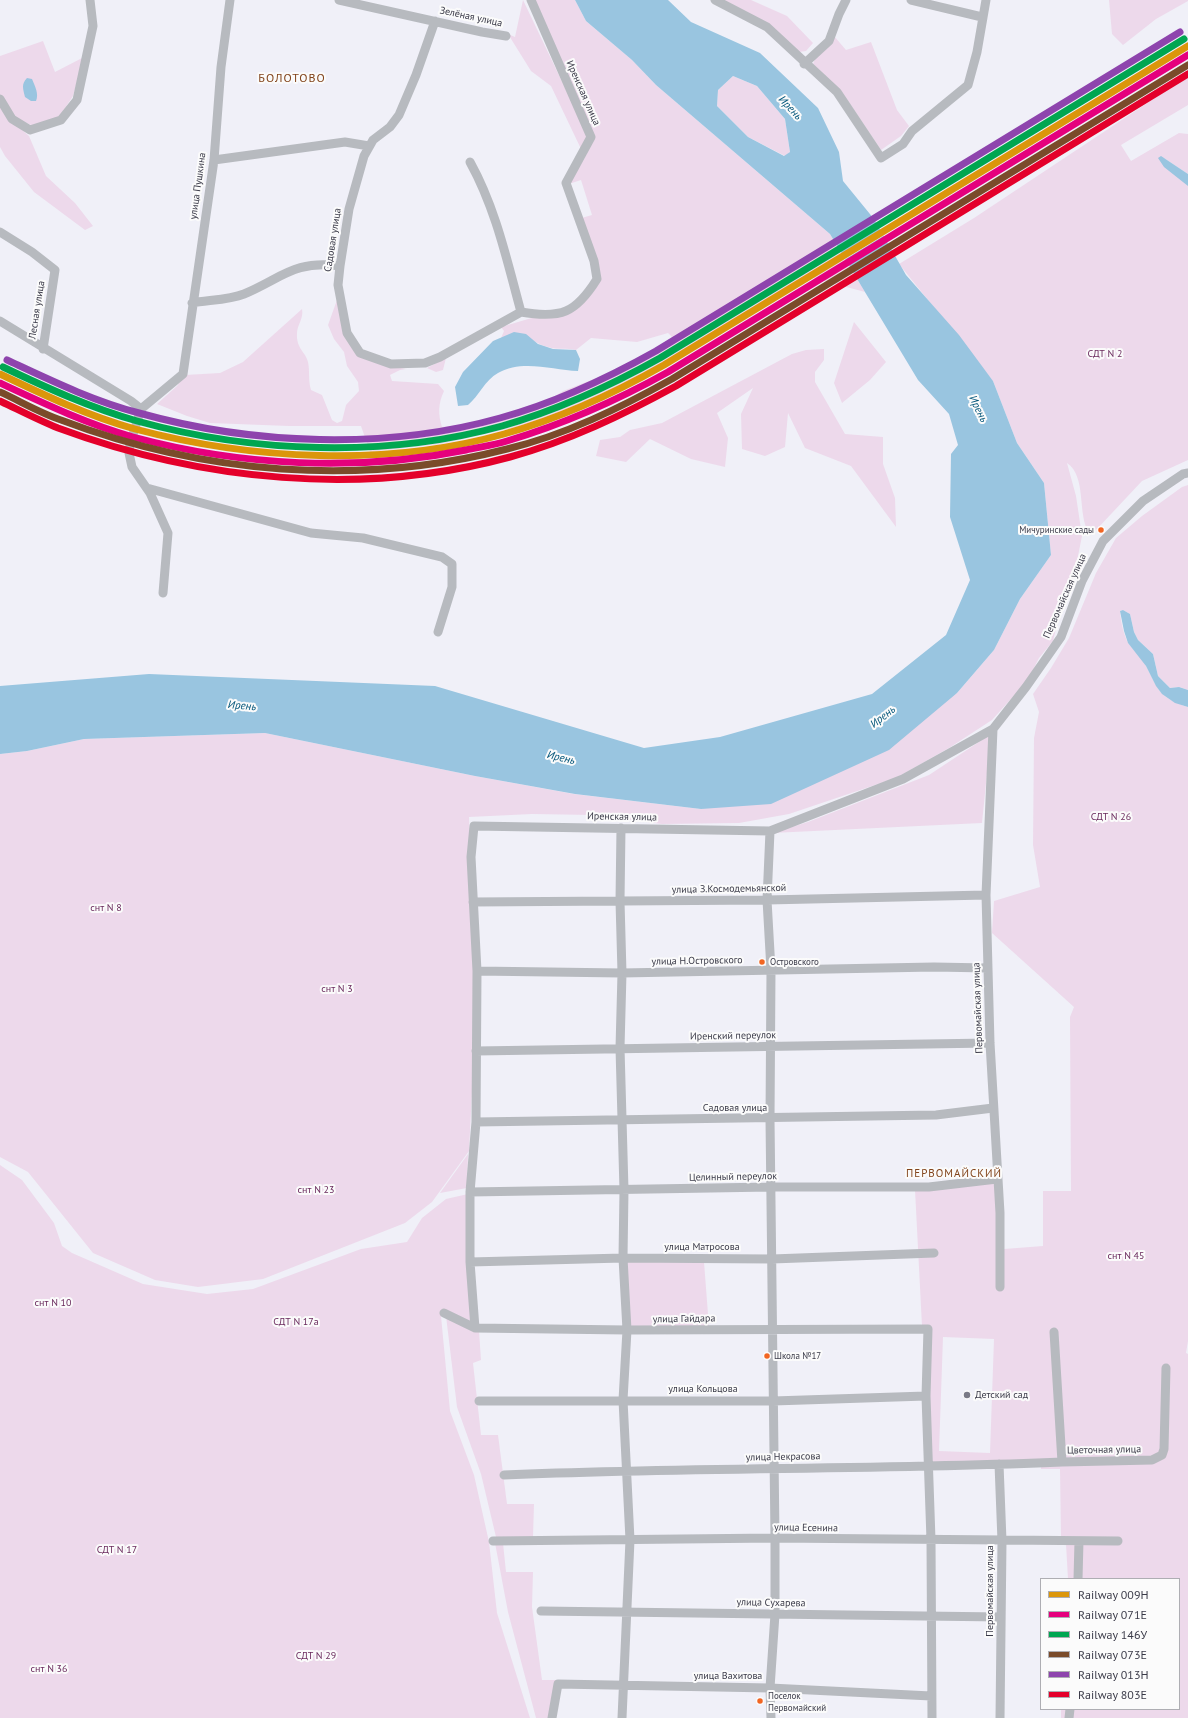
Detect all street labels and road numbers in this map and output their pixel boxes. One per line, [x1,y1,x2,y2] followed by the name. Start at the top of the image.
[439,5,503,29] street label: Зелёная улица
[563,59,603,127] street label: Иренская улица
[187,152,209,220] street label: улица Пушкина
[322,207,344,273] street label: Садовая улица
[26,280,48,340] street label: Лесная улица
[1041,552,1089,640] street label: Первомайская улица
[587,810,657,824] street label: Иренская улица
[672,882,786,896] street label: улица З.Космодемьянской
[651,954,743,968] street label: улица Н.Островского
[970,962,986,1054] street label: Первомайская улица
[690,1029,776,1043] street label: Иренский переулок
[703,1102,767,1114] street label: Садовая улица
[689,1170,777,1184] street label: Целинный переулок
[664,1241,740,1253] street label: улица Матросова
[653,1312,715,1326] street label: улица Гайдара
[668,1383,738,1395] street label: улица Кольцова
[1067,1443,1141,1457] street label: Цветочная улица
[746,1450,820,1464] street label: улица Некрасова
[774,1521,838,1535] street label: улица Есенина
[984,1545,996,1637] street label: Первомайская улица
[736,1596,806,1610] street label: улица Сухарева
[694,1670,762,1682] street label: улица Вахитова

